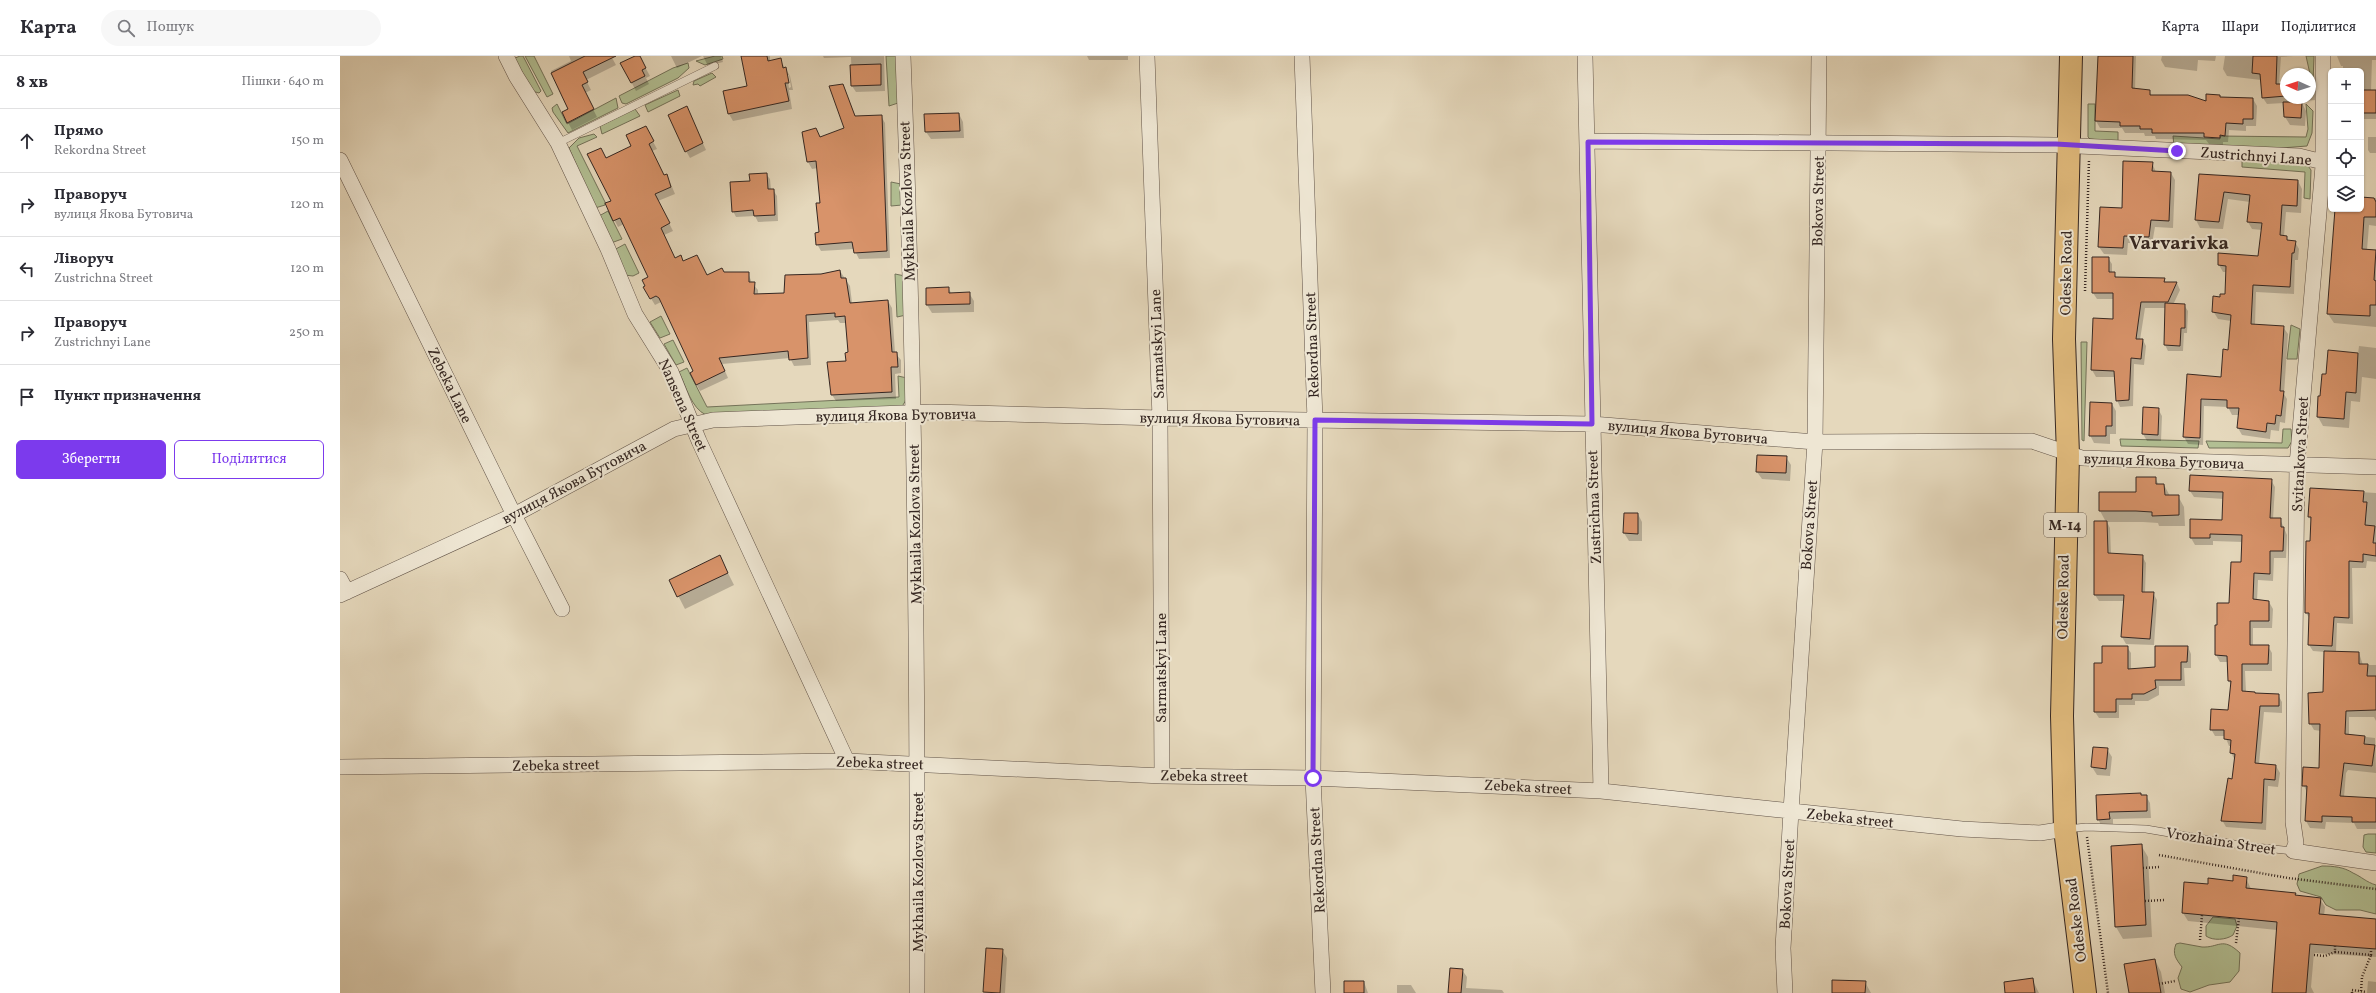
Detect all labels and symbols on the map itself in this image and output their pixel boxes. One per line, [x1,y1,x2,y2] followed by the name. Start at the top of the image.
[2280,68,2316,104] north arrow
[895,120,922,282] street label: Mykhaila Kozlova Street
[2168,142,2186,160] route end
[2199,143,2312,172] street label: Zustrichnyi Lane
[1808,156,1831,247] street label: Bokova Street
[2056,230,2079,316] street label: Odeske Road
[2129,231,2229,257] district label: Varvarivka
[1146,289,1171,399] street label: Sarmatskyi Lane
[1301,291,1326,399] street label: Rekordna Street
[421,344,476,427] street label: Zebeka Lane
[652,356,712,455] street label: Nansena Street
[2288,396,2315,513] street label: Svitankova Street
[815,405,977,428] street label: вулиця Якова Бутовича
[1139,409,1301,432] street label: вулиця Якова Бутовича
[1607,416,1769,451] street label: вулиця Якова Бутовича
[499,436,651,530] street label: вулиця Якова Бутовича
[905,444,928,604] street label: Mykhaila Kozlova Street
[1583,449,1608,564] street label: Zustrichna Street
[2083,449,2245,476] street label: вулиця Якова Бутовича
[1797,479,1824,571] street label: Bokova Street
[2044,513,2086,537] road number: М-14
[2053,554,2076,640] street label: Odeske Road
[1152,613,1173,723] street label: Sarmatskyi Lane
[836,752,924,777] street label: Zebeka street
[512,755,600,778] street label: Zebeka street
[1160,766,1248,789] street label: Zebeka street
[1304,769,1322,787] route start
[1483,776,1572,801] street label: Zebeka street
[909,792,930,952] street label: Mykhaila Kozlova Street
[1805,804,1895,835] street label: Zebeka street
[1305,806,1332,914] street label: Rekordna Street
[2164,823,2277,862] street label: Vrozhaina Street
[1776,838,1801,930] street label: Bokova Street
[2062,876,2093,963] street label: Odeske Road

